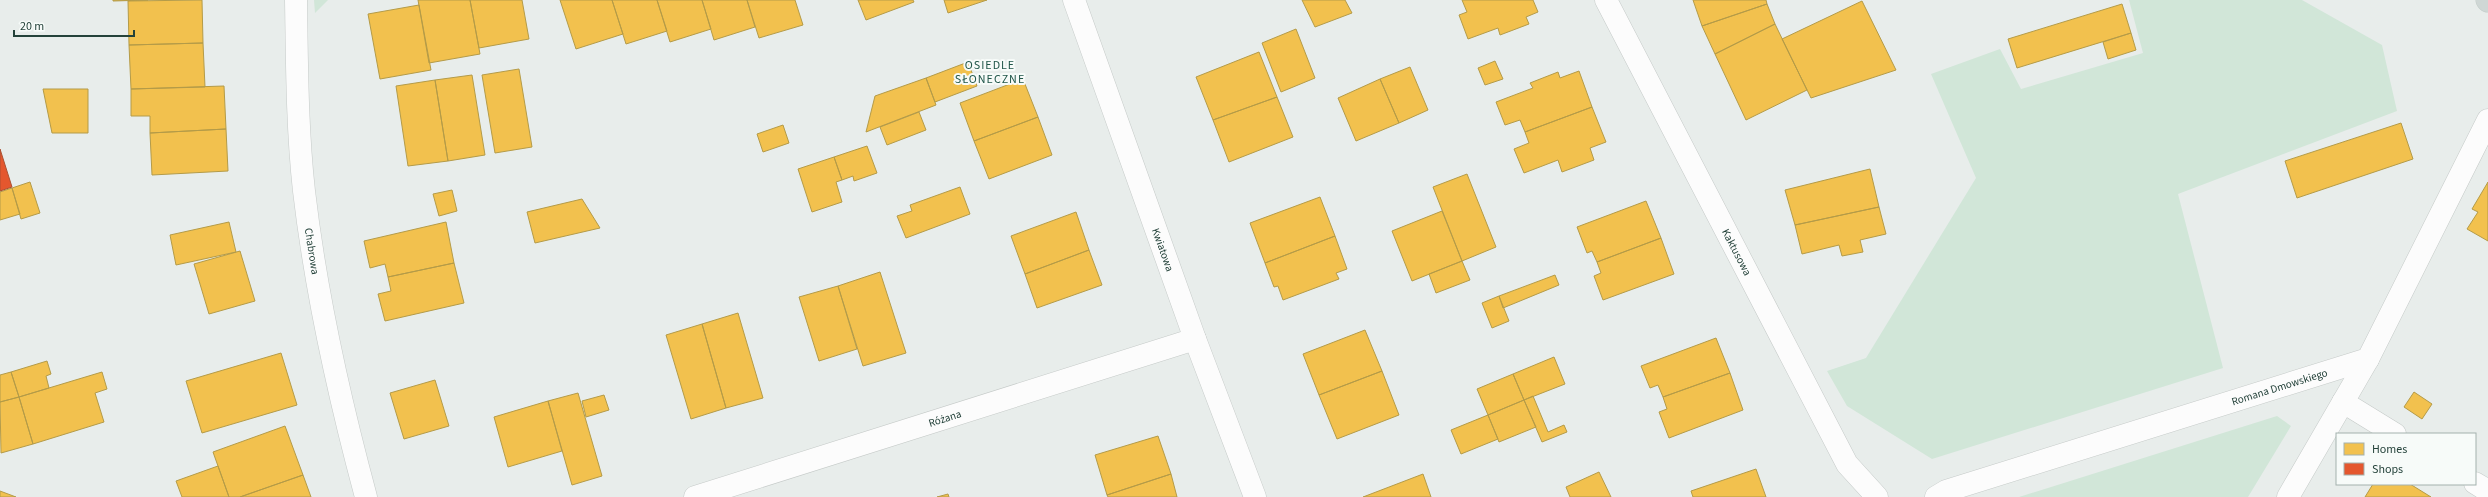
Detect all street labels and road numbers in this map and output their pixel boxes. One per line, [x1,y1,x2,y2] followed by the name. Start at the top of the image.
[1148,226,1178,273] street label: Kwiatowa
[1719,226,1755,278] street label: Kaktusowa
[301,227,323,276] street label: Chabrowa
[2230,365,2329,409] street label: Romana Dmowskiego
[927,406,963,430] street label: Różana

